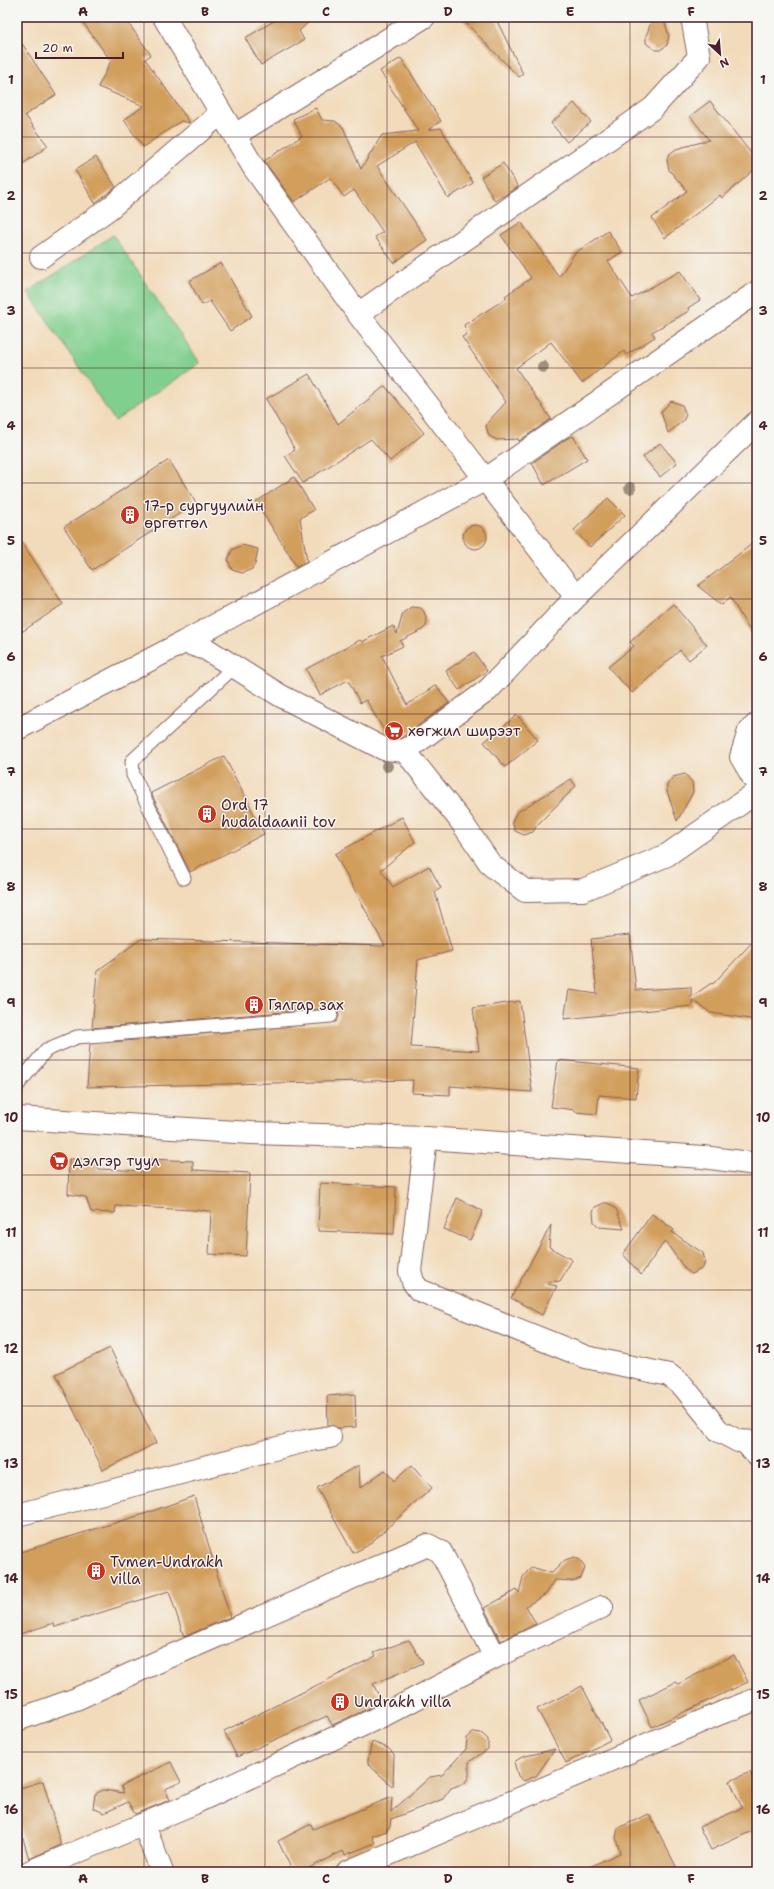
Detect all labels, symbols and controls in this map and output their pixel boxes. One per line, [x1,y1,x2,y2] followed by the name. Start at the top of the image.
[78,3,88,20] text: A
[201,3,209,20] text: B
[322,3,330,20] text: C
[443,3,453,20] text: D
[566,3,575,20] text: E
[687,3,695,20] text: F
[36,34,123,60] scale bar
[700,34,740,74] north arrow
[42,40,73,56] text: 20 m
[717,54,731,71] text: N
[8,71,14,88] text: 1
[760,71,766,88] text: 1
[6,187,16,204] text: 2
[758,187,768,204] text: 2
[6,302,16,319] text: 3
[758,302,768,319] text: 3
[6,417,16,434] text: 4
[758,417,768,434] text: 4
[144,496,264,533] place label: 17-р сургуулийн өргөтгөл
[119,504,141,526] building icon: 17-р сургуулийн өргөтгөл
[7,532,15,549] text: 5
[759,532,767,549] text: 5
[6,648,16,665] text: 6
[758,648,768,665] text: 6
[383,720,405,742] supermarket icon: хөгжил ширээт
[408,721,521,741] place label: хөгжил ширээт
[6,763,16,780] text: 7
[758,763,768,780] text: 7
[221,795,336,832] place label: Ord 17 hudaldaanii tov
[196,803,218,825] building icon: Ord 17 hudaldaanii tov
[6,878,16,895] text: 8
[758,878,768,895] text: 8
[6,994,16,1011] text: 9
[243,994,265,1016] building icon: Гялгар зах
[758,994,768,1011] text: 9
[268,995,344,1015] place label: Гялгар зах
[4,1109,18,1126] text: 10
[756,1109,770,1126] text: 10
[48,1150,70,1172] supermarket icon: дэлгэр туул
[73,1151,160,1171] place label: дэлгэр туул
[5,1224,17,1241] text: 11
[757,1224,769,1241] text: 11
[4,1340,18,1357] text: 12
[756,1340,770,1357] text: 12
[4,1455,18,1472] text: 13
[756,1455,770,1472] text: 13
[110,1552,224,1589] place label: Tvmen-Undrakh villa
[85,1560,107,1582] building icon: Tvmen-Undrakh villa
[4,1570,18,1587] text: 14
[756,1570,770,1587] text: 14
[4,1686,18,1703] text: 15
[756,1686,770,1703] text: 15
[329,1691,351,1713] building icon: Undrakh villa
[354,1692,452,1712] place label: Undrakh villa
[4,1801,18,1818] text: 16
[756,1801,770,1818] text: 16
[78,1870,88,1887] text: A
[201,1870,209,1887] text: B
[322,1870,330,1887] text: C
[443,1870,453,1887] text: D
[566,1870,575,1887] text: E
[687,1870,695,1887] text: F

